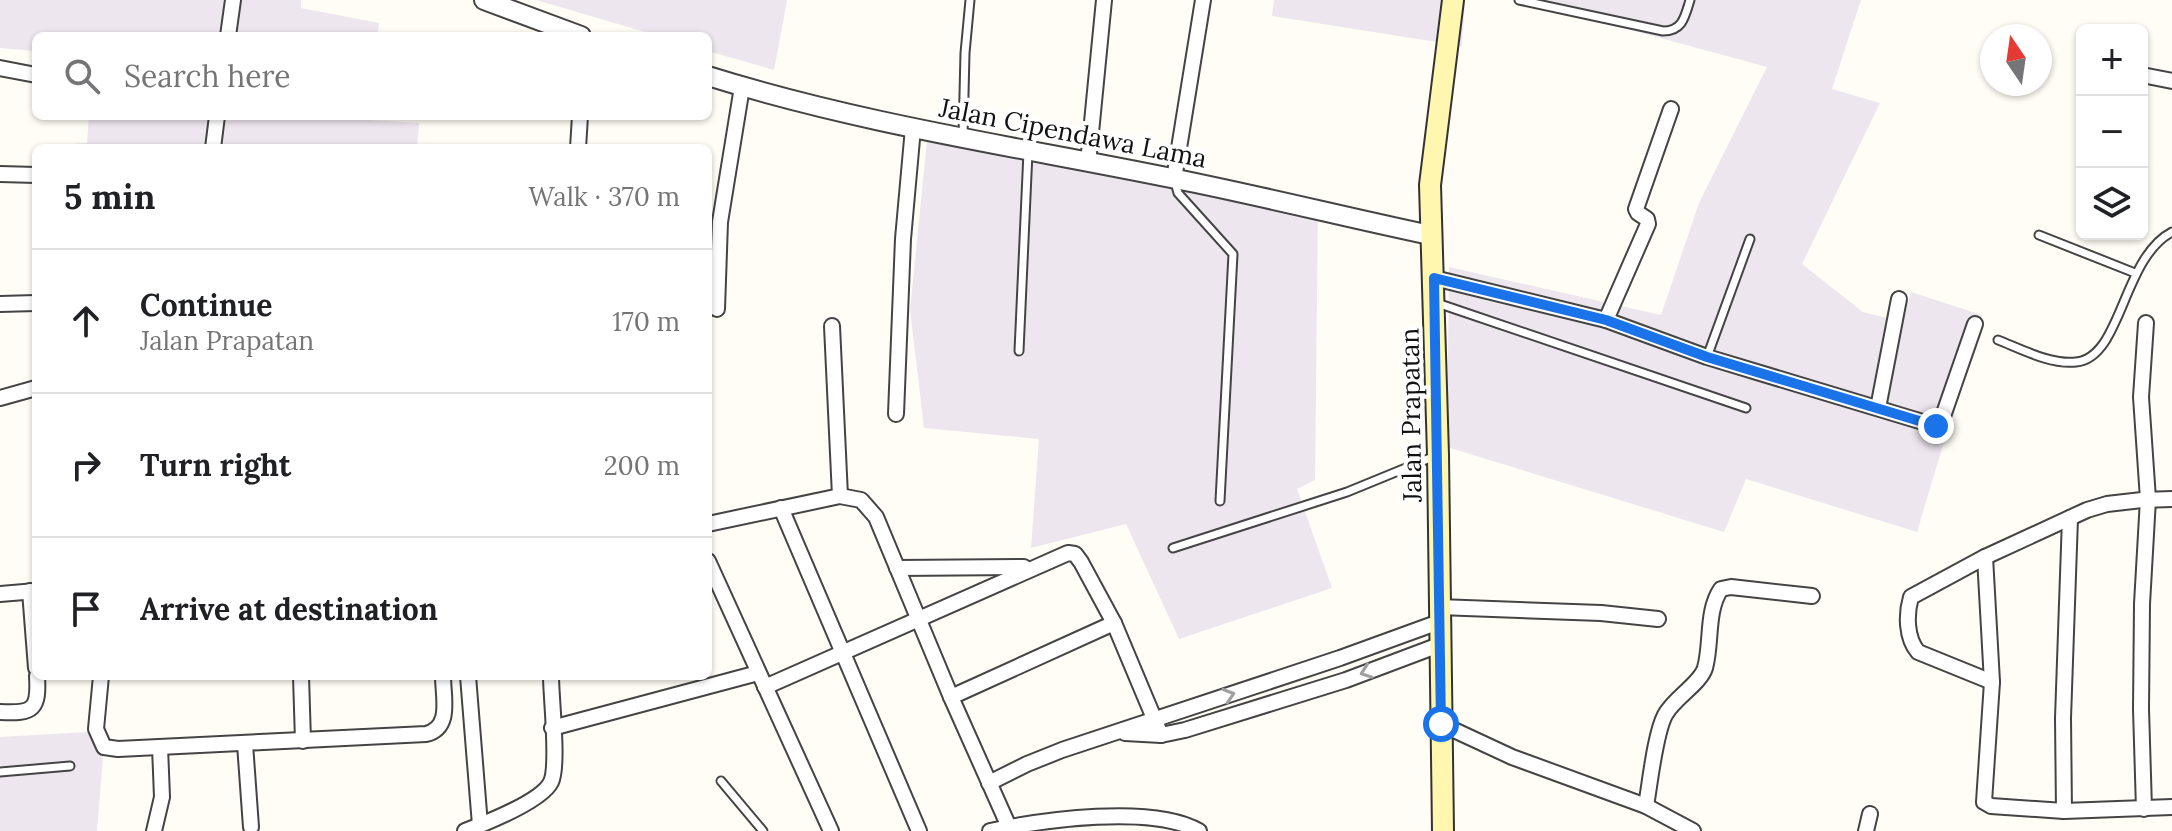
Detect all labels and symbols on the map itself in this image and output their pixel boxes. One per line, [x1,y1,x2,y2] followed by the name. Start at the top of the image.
[1980,24,2052,96] north arrow
[936,90,1210,175] street label: Jalan Cipendawa Lama
[1392,328,1429,503] street label: Jalan Prapatan
[1918,408,1954,444] route end
[1360,662,1374,679] one-way arrow
[1221,688,1235,704] one-way arrow
[1423,706,1459,742] route start

